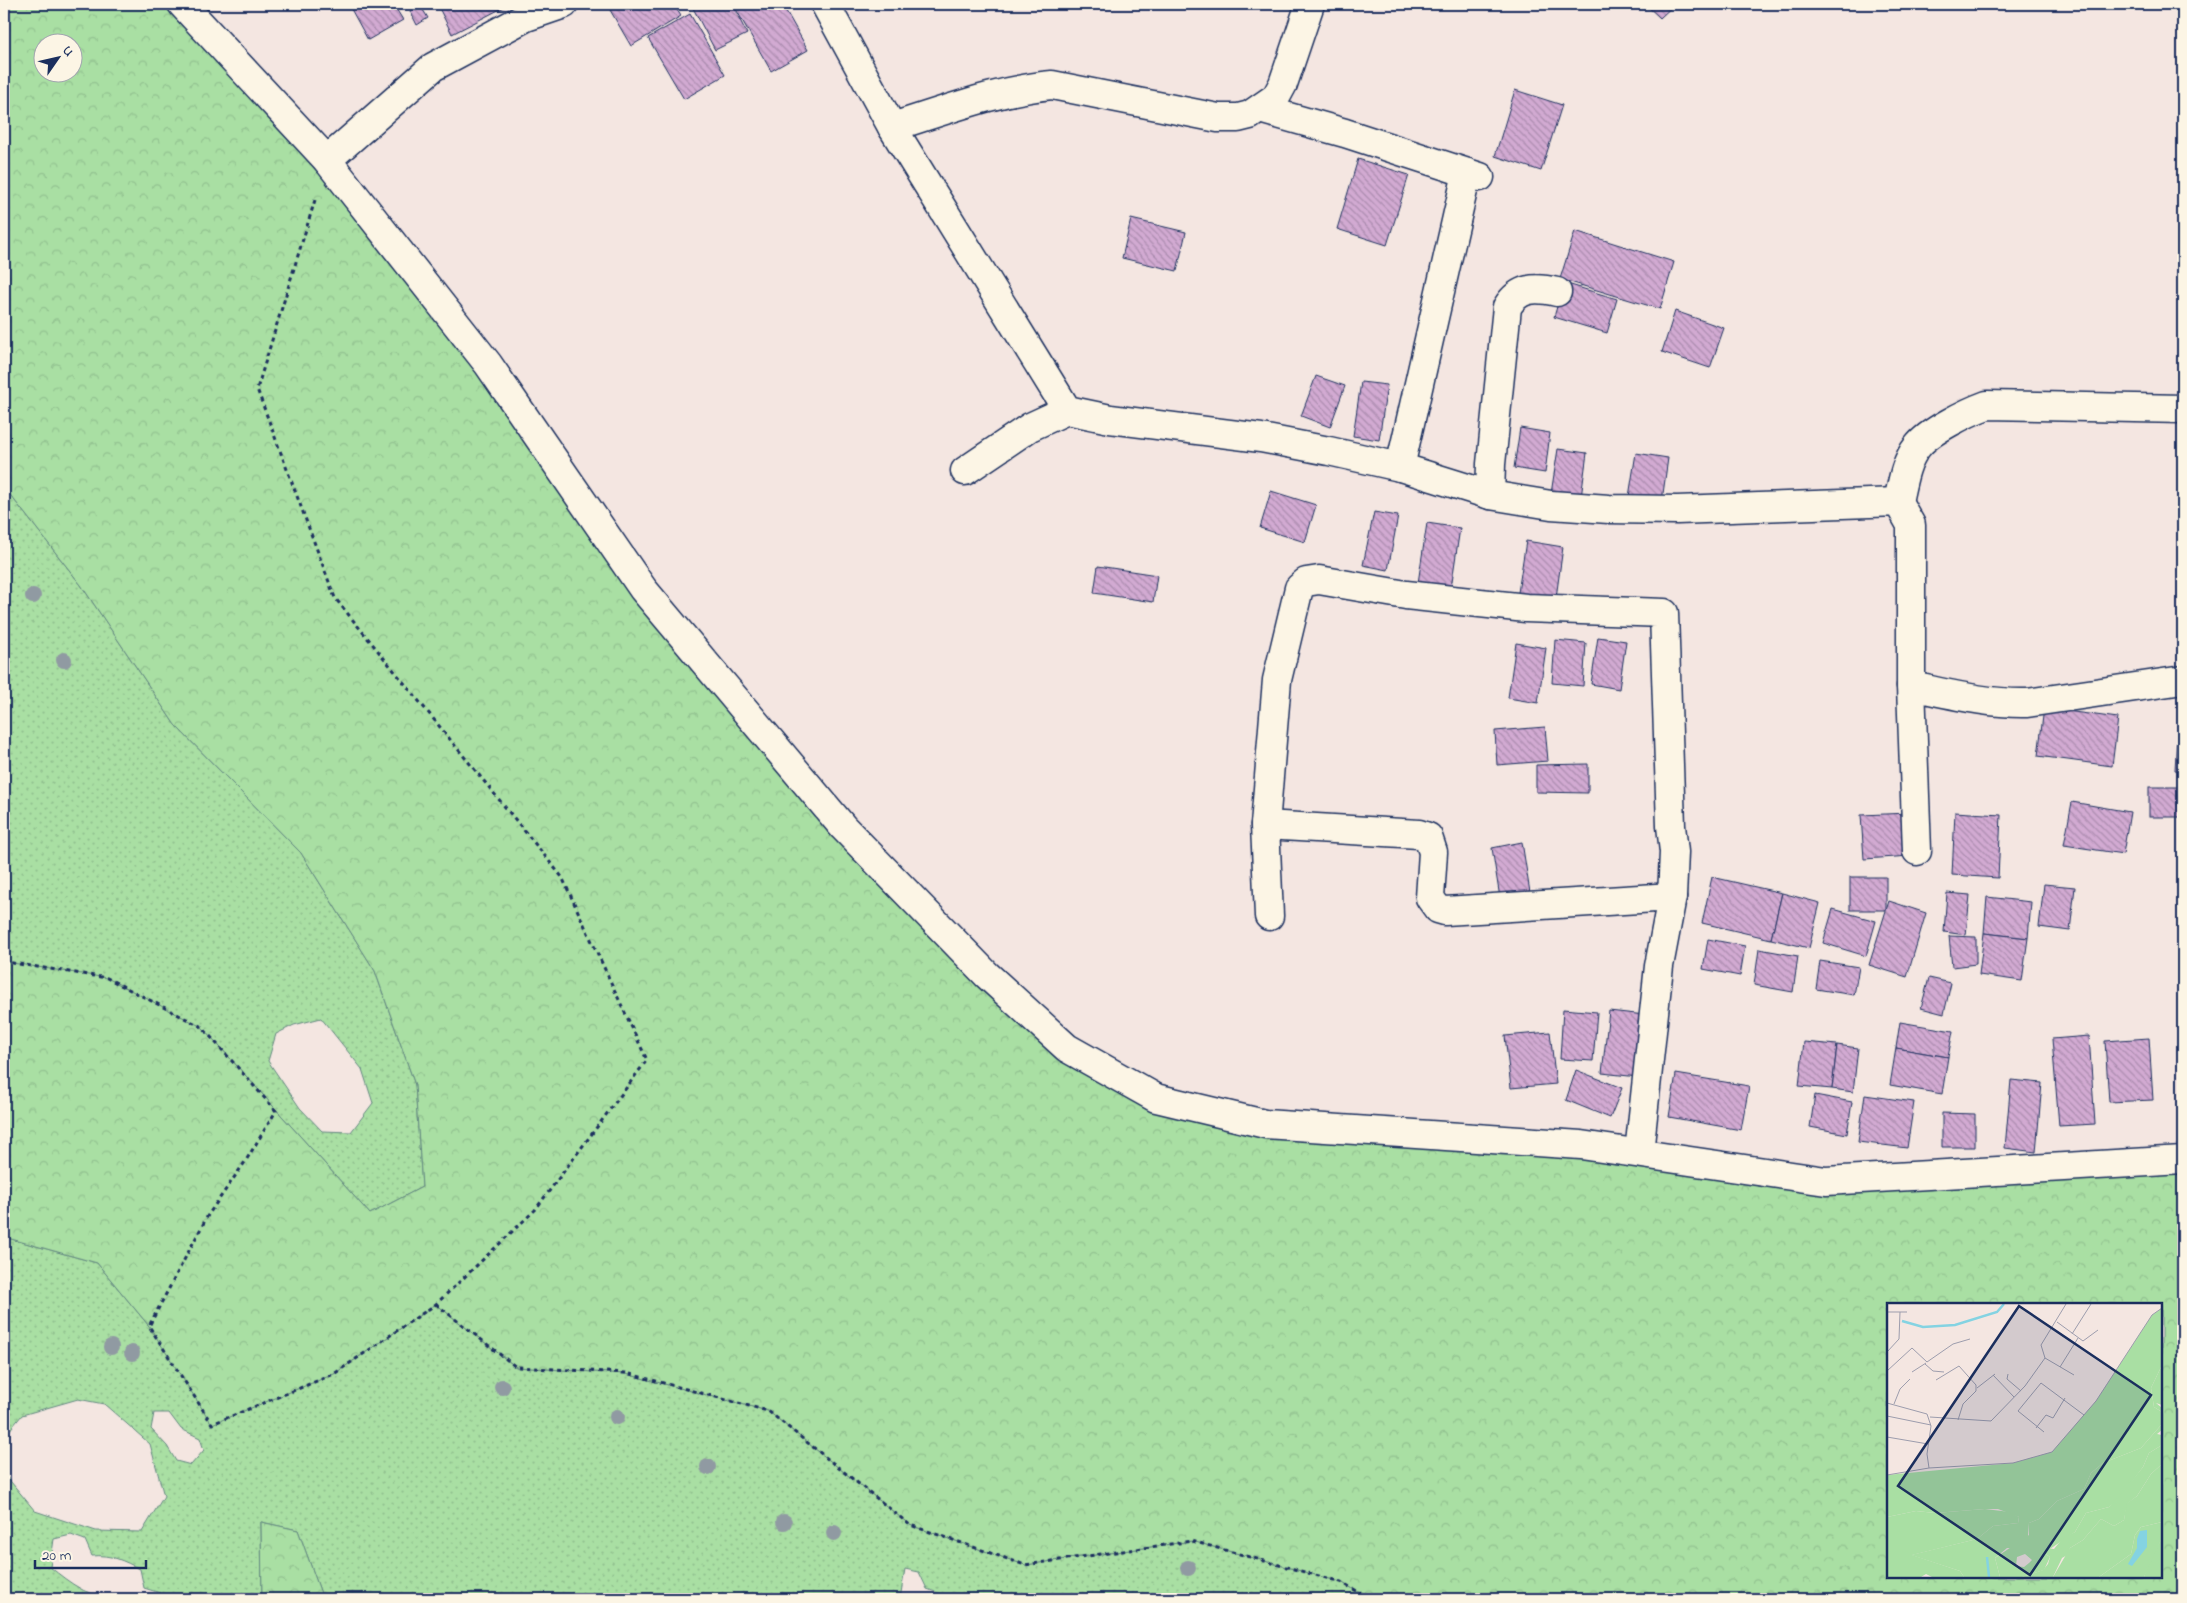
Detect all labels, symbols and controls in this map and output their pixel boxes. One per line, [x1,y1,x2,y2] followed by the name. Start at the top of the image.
[32,32,82,82] north arrow
[56,42,79,61] text: U
[1887,1303,2162,1578] inset map
[35,1538,146,1570] scale bar
[42,1545,72,1567] text: 20 m

